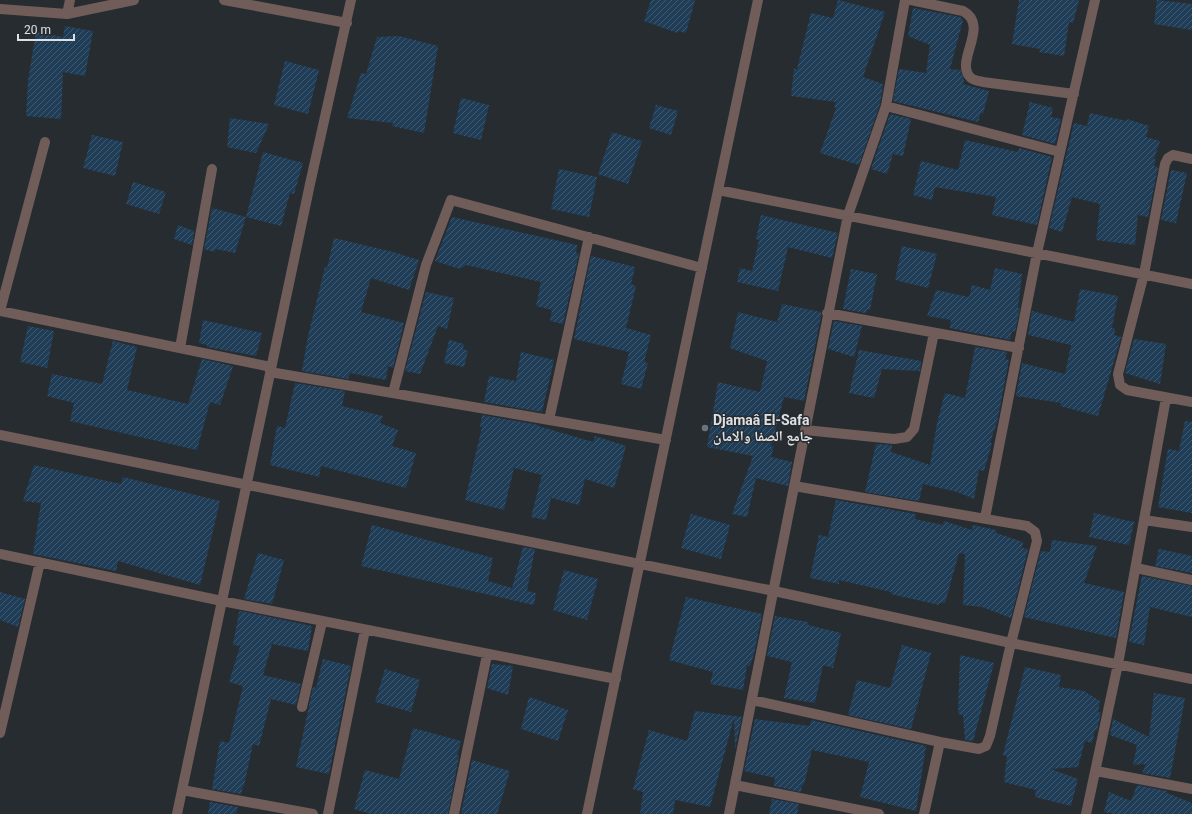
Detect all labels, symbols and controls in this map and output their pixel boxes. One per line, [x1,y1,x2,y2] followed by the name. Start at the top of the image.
[18,16,74,42] scale bar
[24,23,51,37] text: 20 m
[713,412,813,446] place label: Djamaâ El-Safa جامع الصفا والامان
[700,423,710,433] marker: Djamaâ El-Safa جامع الصفا والامان

